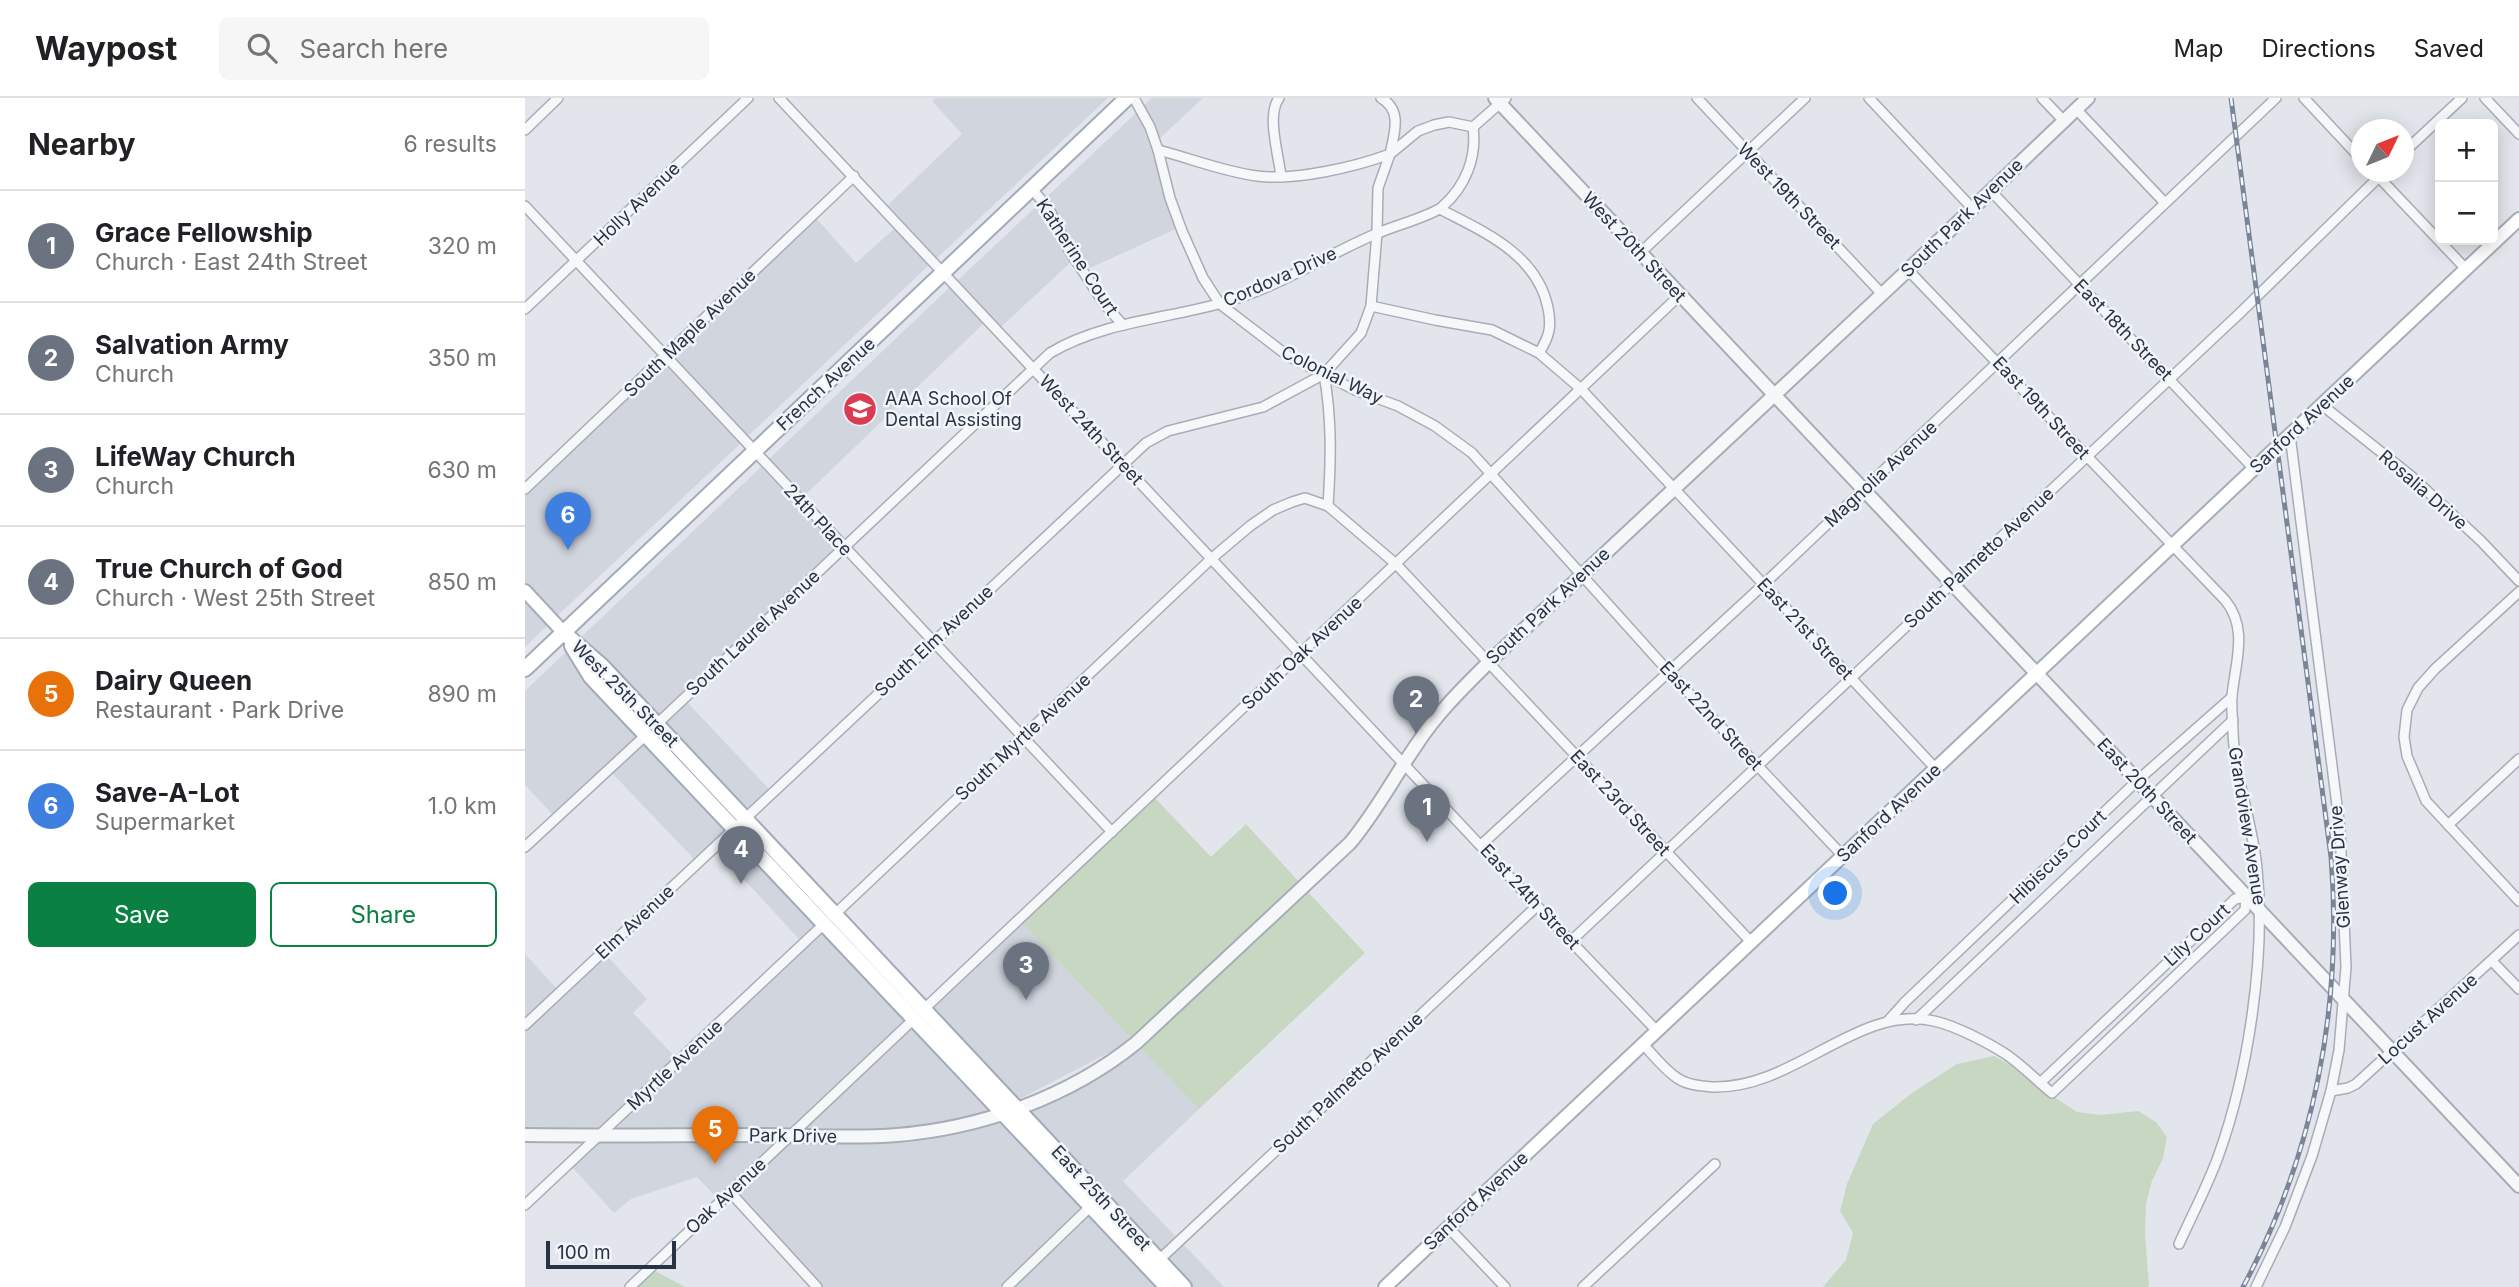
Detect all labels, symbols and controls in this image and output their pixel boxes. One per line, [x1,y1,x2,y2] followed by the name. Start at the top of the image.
[219,17,709,80] search box
[35,28,177,68] text: Waypost
[243,29,281,67] icon: search
[299,33,448,64] text: Search here
[2174,34,2223,63] text: Map
[2261,34,2376,63] text: Directions
[2414,34,2484,63] text: Saved
[2351,119,2414,182] north arrow
[2435,119,2498,245] map controls
[2435,119,2498,182] button: +
[28,126,136,162] text: Nearby
[403,130,497,158] text: 6 results
[1734,138,1845,253] street label: West 19th Street
[1896,154,2027,281] street label: South Park Avenue
[589,157,684,250] street label: Holly Avenue
[2435,182,2498,245] button: −
[1578,187,1691,306] street label: West 20th Street
[1032,195,1123,319] street label: Katherine Court
[95,217,313,248] text: Grace Fellowship
[46,232,56,260] text: 1
[428,232,497,260] text: 320 m
[1220,242,1340,311] street label: Cordova Drive
[95,248,367,276] text: Church · East 24th Street
[619,264,760,401] street label: South Maple Avenue
[2070,275,2177,385] street label: East 18th Street
[95,329,289,360] text: Salvation Army
[772,333,879,435] street label: French Avenue
[1278,341,1386,408] street label: Colonial Way
[44,344,58,372] text: 2
[428,344,497,372] text: 350 m
[1988,352,2094,463] street label: East 19th Street
[95,360,174,388] text: Church
[1035,370,1148,489] street label: West 24th Street
[2245,370,2358,477] street label: Sanford Avenue
[885,388,1022,430] place label: AAA School Of Dental Assisting
[841,390,879,428] school or university icon: AAA School Of Dental Assisting
[1820,416,1941,531] street label: Magnolia Avenue
[95,441,296,472] text: LifeWay Church
[2375,446,2472,534] street label: Rosalia Drive
[44,456,58,484] text: 3
[427,456,497,484] text: 630 m
[95,472,174,500] text: Church
[780,479,857,560] street label: 24th Place
[1899,483,2058,633] street label: South Palmetto Avenue
[545,492,591,550] pin: 6
[1481,543,1614,668] street label: South Park Avenue
[95,553,343,584] text: True Church of God
[681,565,824,700] street label: South Laurel Avenue
[43,568,59,596] text: 4
[428,568,497,596] text: 850 m
[1753,574,1858,684] street label: East 21st Street
[870,580,997,701] street label: South Elm Avenue
[95,584,375,612] text: Church · West 25th Street
[1237,592,1366,714] street label: South Oak Avenue
[568,636,683,751] street label: West 25th Street
[1656,657,1767,774] street label: East 22nd Street
[95,665,252,696] text: Dairy Queen
[951,669,1095,805] street label: South Myrtle Avenue
[1393,676,1439,734] pin: 2
[44,680,58,708] text: 5
[427,680,497,708] text: 890 m
[95,696,344,724] text: Restaurant · Park Drive
[2093,734,2202,848] street label: East 20th Street
[1566,745,1675,860] street label: East 23rd Street
[2225,745,2270,906] street label: Grandview Avenue
[1832,759,1945,866] street label: Sanford Avenue
[95,777,239,808] text: Save-A-Lot
[1404,784,1450,842] pin: 1
[44,792,58,820] text: 6
[428,792,497,820] text: 1.0 km
[2005,805,2110,908] street label: Hibiscus Court
[2325,805,2354,929] street label: Glenway Drive
[95,808,235,836] text: Supermarket
[718,826,764,884] pin: 4
[1476,840,1585,954] street label: East 24th Street
[1818,876,1852,910] your location
[591,880,678,963] street label: Elm Avenue
[28,882,256,947] button: Save
[270,882,497,947] button: Share
[2160,899,2234,970] street label: Lily Court
[1003,942,1049,1000] pin: 3
[2374,969,2481,1068] street label: Locust Avenue
[1268,1008,1427,1158] street label: South Palmetto Avenue
[623,1015,727,1114] street label: Myrtle Avenue
[692,1106,738,1164] pin: 5
[749,1124,837,1147] street label: Park Drive
[1047,1141,1155,1255] street label: East 25th Street
[1419,1147,1532,1254] street label: Sanford Avenue
[681,1153,770,1238] street label: Oak Avenue
[546,1238,675,1270] scale bar
[557,1241,611,1264] text: 100 m

